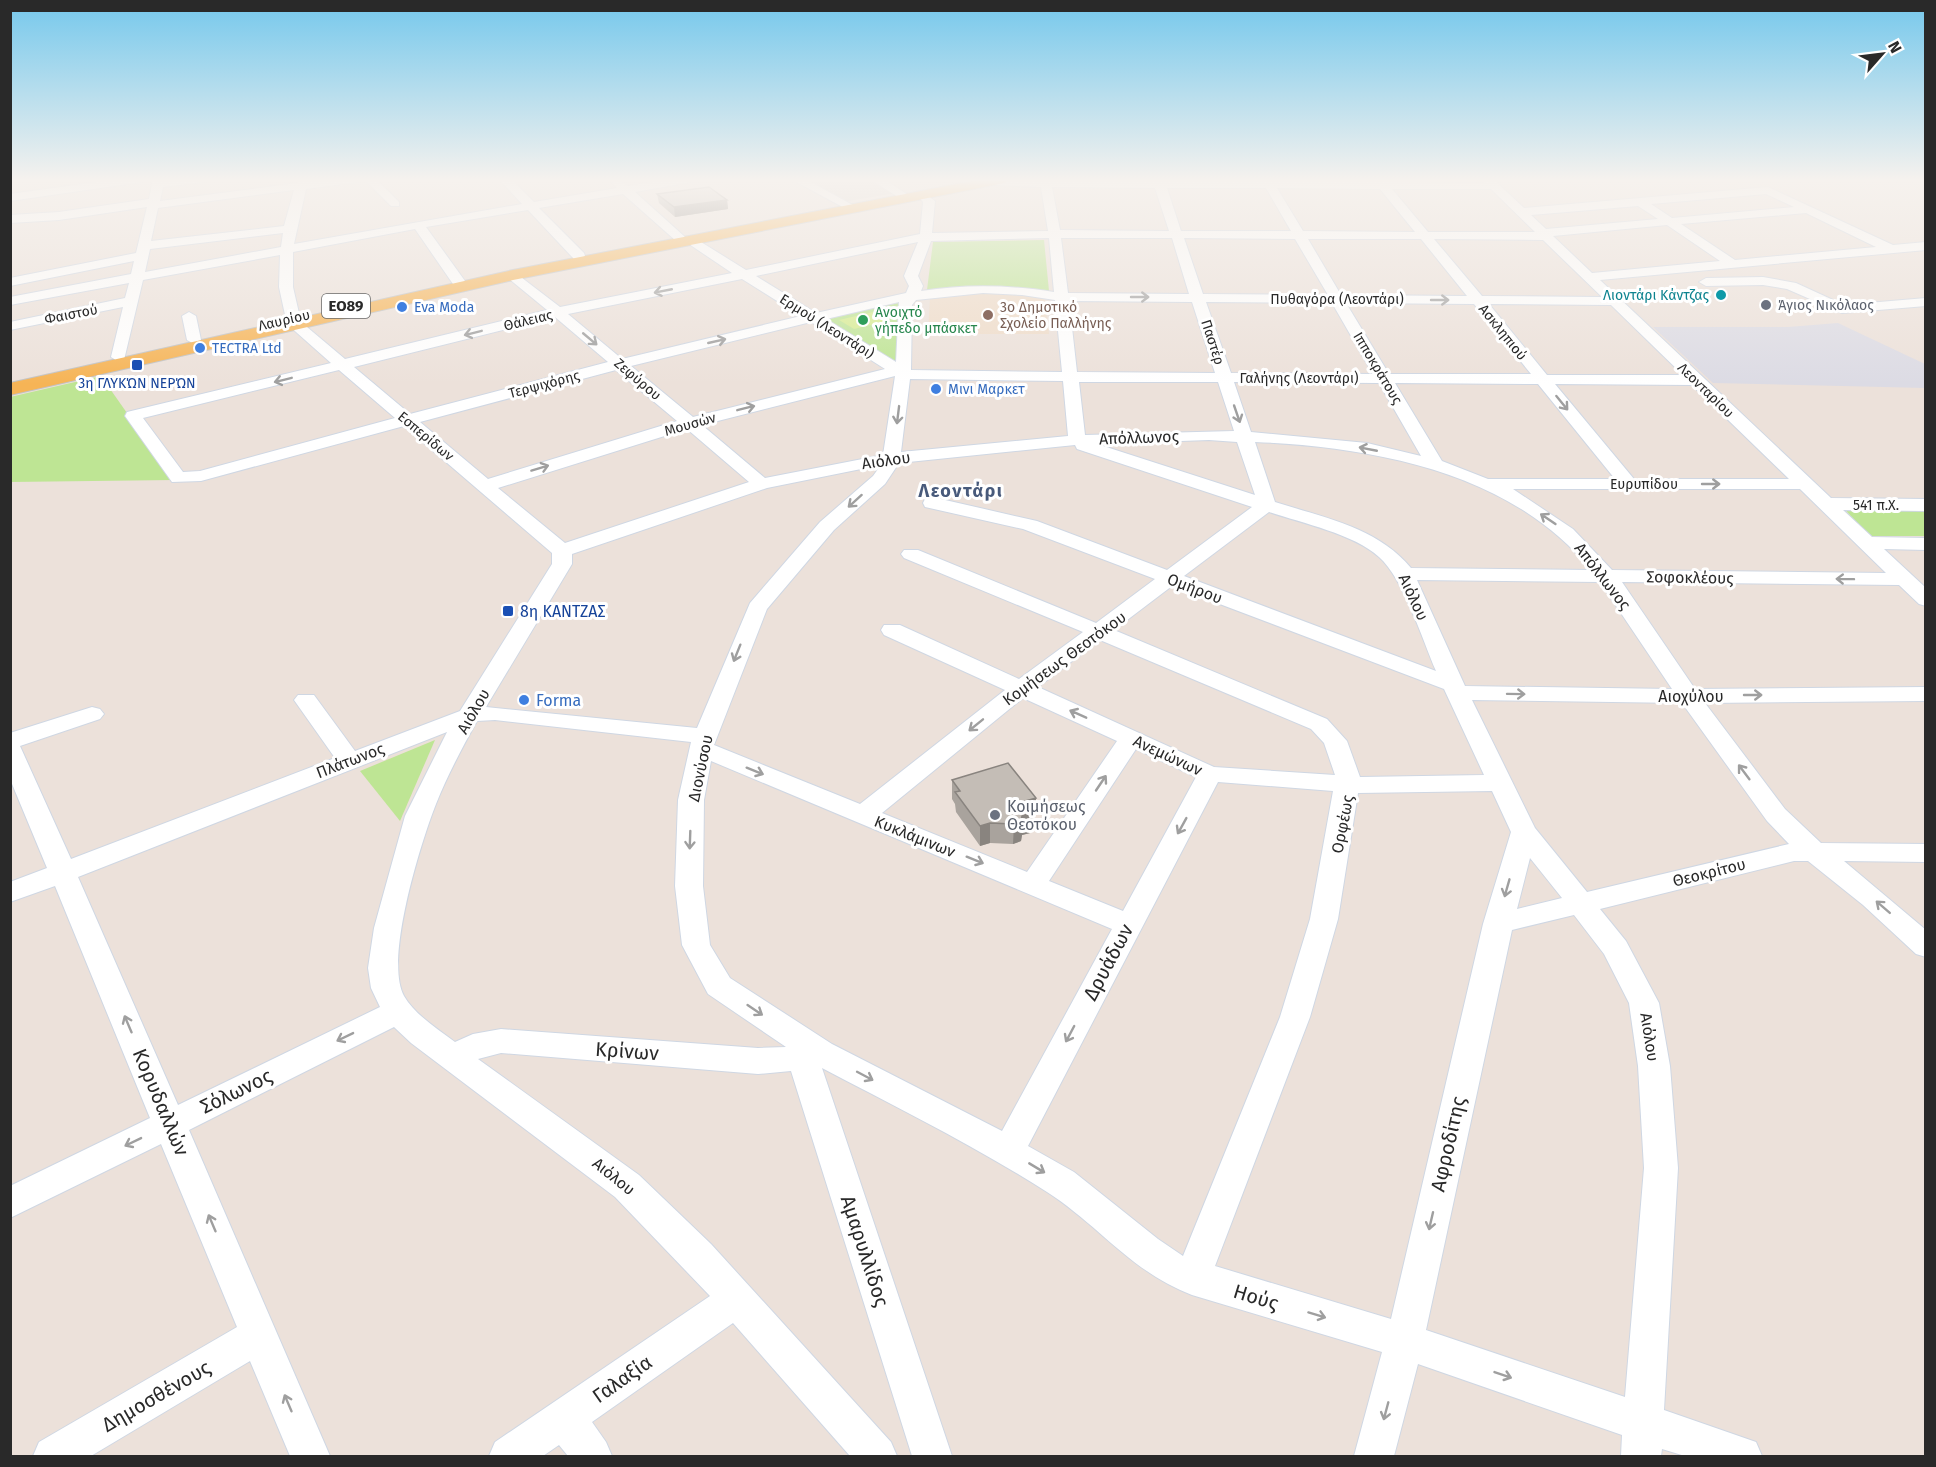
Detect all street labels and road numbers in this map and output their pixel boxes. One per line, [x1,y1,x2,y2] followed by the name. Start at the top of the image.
[776,290,877,362] street label: Ερμού (Λεοντάρι)
[1270,291,1404,308] street label: Πυθαγόρα (Λεοντάρι)
[322,294,370,318] road number: ΕΟ89
[43,301,99,328] street label: Φαιστού
[1475,301,1530,364] street label: Ασκληπιού
[257,306,312,335] street label: Λαυρίου
[502,306,555,335] street label: Θάλειας
[1197,317,1228,367] street label: Παστέρ
[1349,329,1406,408] street label: Ιπποκράτους
[611,355,665,404] street label: Ζεφύρου
[1674,359,1737,421] street label: Λεονταρίου
[507,367,582,402] street label: Τερψιχόρης
[1240,370,1358,387] street label: Γαλήνης (Λεοντάρι)
[394,408,457,465] street label: Εσπερίδων
[662,409,718,440] street label: Μουσών
[1099,427,1180,448] street label: Απόλλωνος
[860,448,912,473] street label: Αιόλου
[1610,476,1678,493] street label: Ευρυπίδου
[1853,497,1899,514] street label: 541 π.Χ.
[1571,539,1635,614] street label: Απόλλωνος
[1646,567,1734,588] street label: Σοφοκλέους
[1164,569,1225,608] street label: Ομήρου
[1395,571,1433,623] street label: Αιόλου
[999,607,1130,710] street label: Κομήσεως Θεοτόκου
[453,685,494,737] street label: Αιόλου
[1658,687,1724,706] street label: Αιοχύλου
[1130,731,1205,780] street label: Ανεμώνων
[684,733,717,803] street label: Διονύσου
[313,739,387,782] street label: Πλάτωνος
[1328,793,1358,855] street label: Ορφέως
[872,812,958,861] street label: Κυκλάμινων
[1671,854,1748,891] street label: Θεοκρίτου
[1078,919,1138,1004] street label: Δρυάδων
[1636,1011,1663,1063] street label: Αιόλου
[594,1037,660,1065] street label: Κρίνων
[128,1045,194,1160] street label: Κορυδαλλών
[196,1063,276,1119] street label: Σόλωνος
[1425,1094,1471,1194] street label: Αφροδίτης
[589,1154,639,1199] street label: Αιόλου
[836,1192,894,1310] street label: Αμαρυλλίδος
[1230,1279,1282,1315] street label: Ηούς
[588,1350,656,1408] street label: Γαλαξία
[97,1355,215,1437] street label: Δημοσθένους

